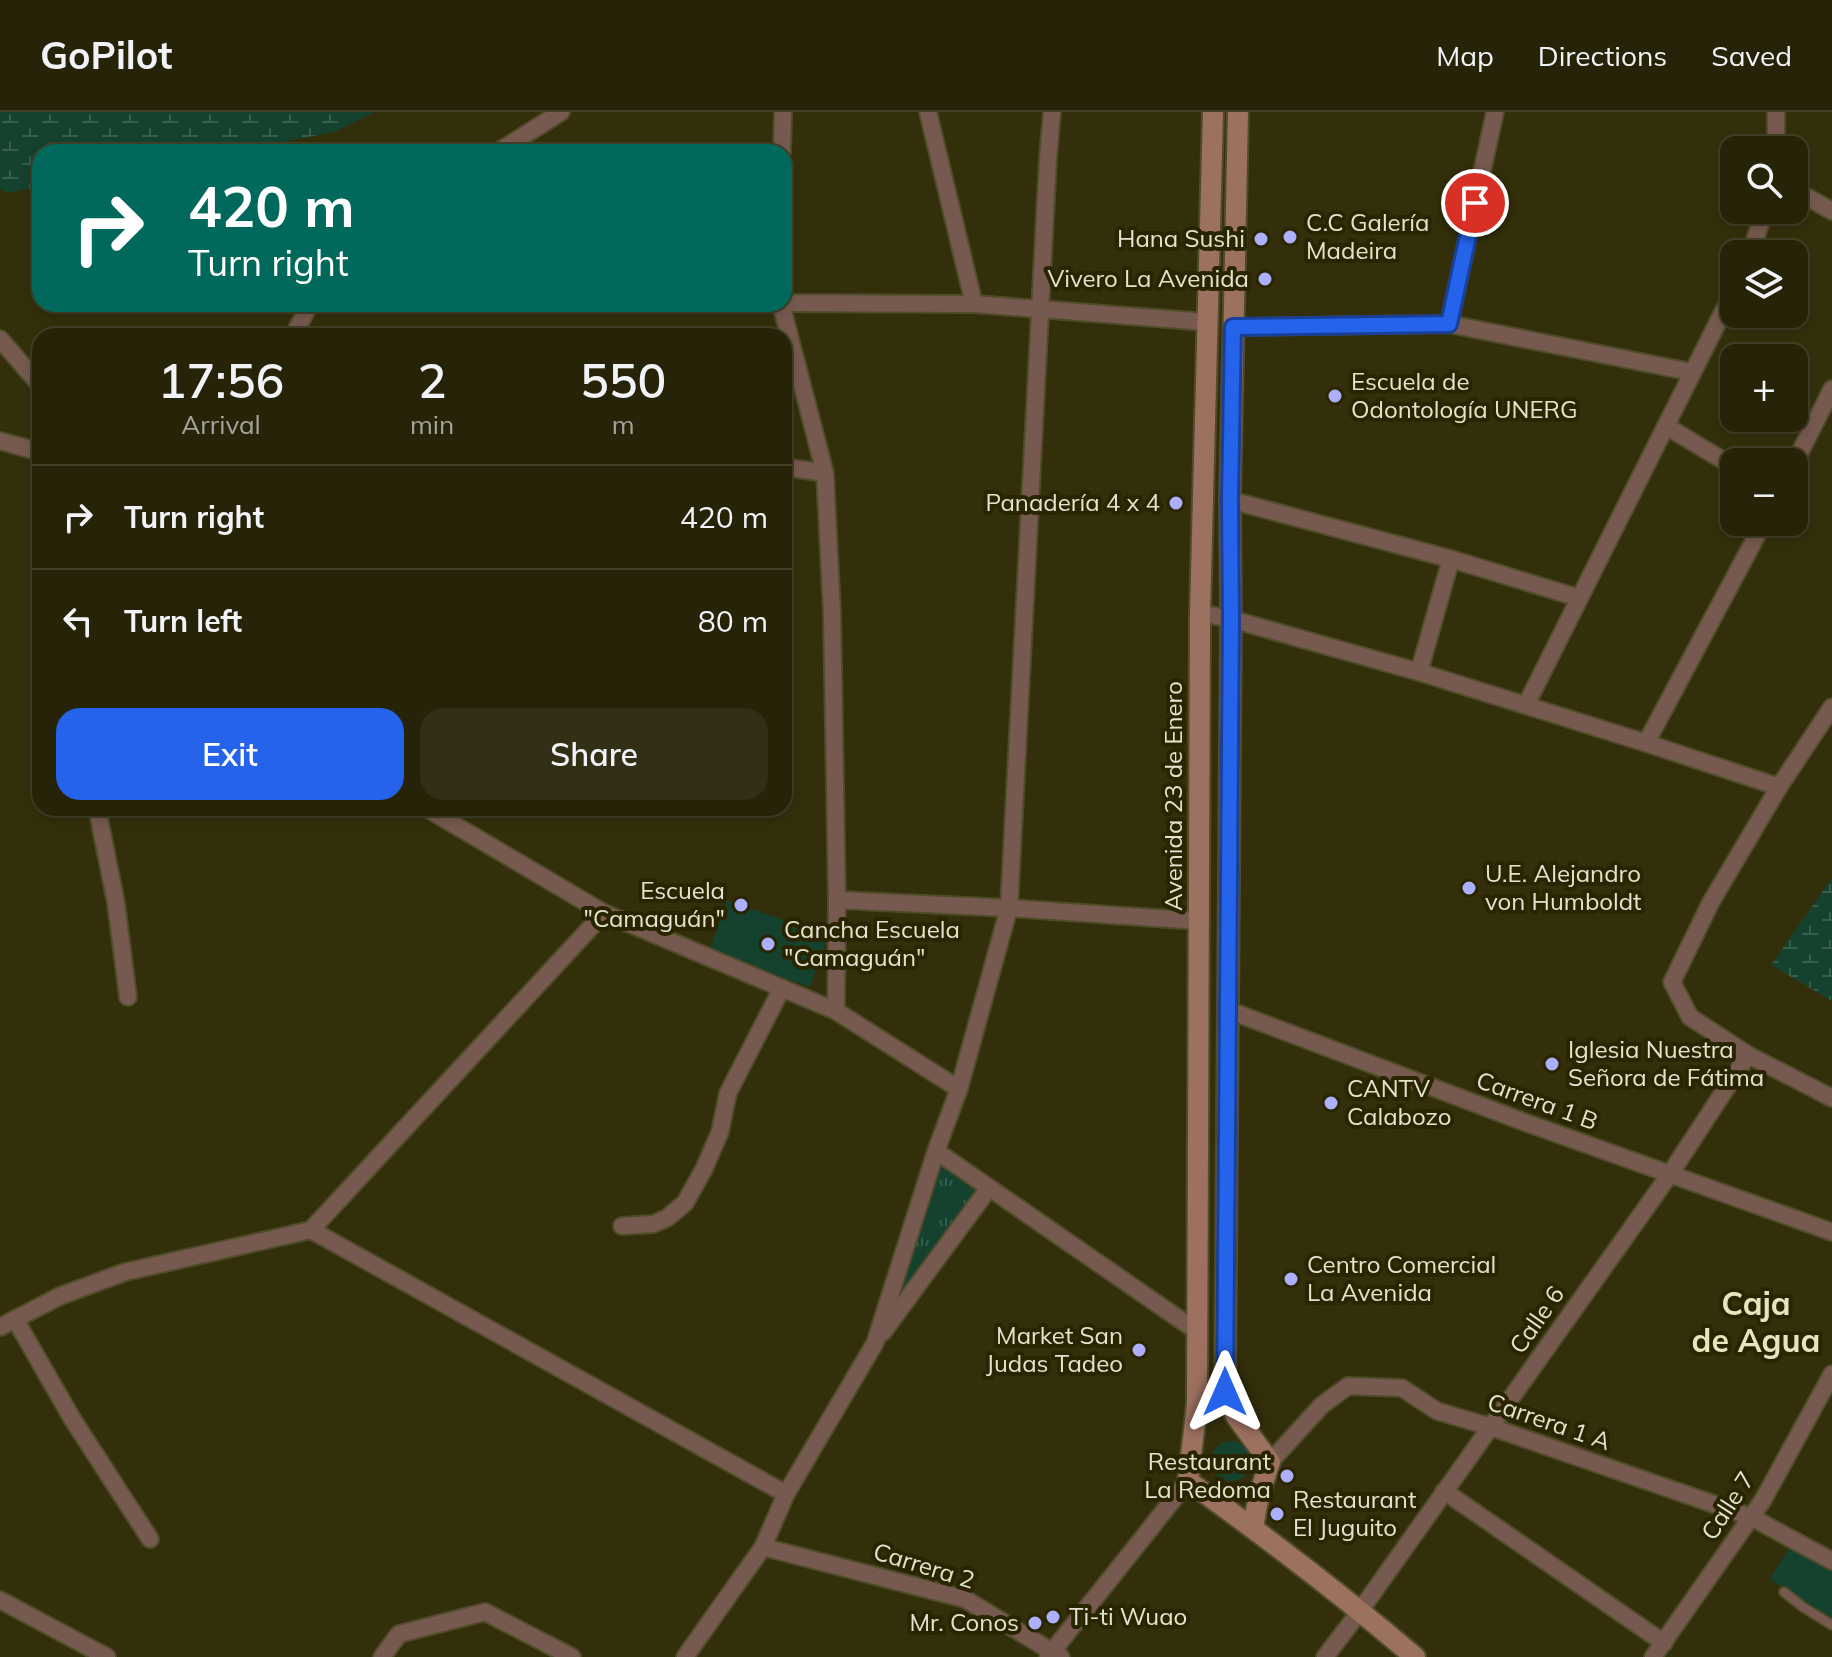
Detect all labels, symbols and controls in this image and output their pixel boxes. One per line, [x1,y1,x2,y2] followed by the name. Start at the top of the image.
[40,31,172,79] text: GoPilot
[1436,38,1494,73] text: Map
[1538,38,1667,73] text: Directions
[1711,38,1792,73] text: Saved
[1720,136,1808,536] map controls
[1720,136,1808,224] button: search
[1441,169,1509,237] pin
[188,171,355,241] text: 420 m
[56,176,160,280] icon: right
[1453,181,1497,225] icon: arrive
[1306,207,1429,265] place label: C.C Galería Madeira
[1117,223,1245,253] place label: Hana Sushi
[1281,228,1299,246] marker: C.C Galería Madeira
[1252,230,1270,248] marker: Hana Sushi
[188,240,349,285] text: Turn right
[1720,240,1808,328] button: layers
[1047,263,1249,293] place label: Vivero La Avenida
[1256,270,1274,288] marker: Vivero La Avenida
[1720,344,1808,432] button: +
[158,350,284,410] text: 17:56
[418,350,446,410] text: 2
[580,350,666,410] text: 550
[1351,366,1578,424] place label: Escuela de Odontología UNERG
[1326,387,1344,405] marker: Escuela de Odontología UNERG
[181,408,261,441] text: Arrival
[410,408,454,441] text: min
[612,408,635,441] text: m
[1720,448,1808,536] button: −
[985,487,1160,517] place label: Panadería 4 x 4
[1167,494,1185,512] marker: Panadería 4 x 4
[56,495,100,539] icon: right
[124,498,264,536] text: Turn right
[680,498,768,536] text: 420 m
[56,599,100,643] icon: left
[124,602,242,640] text: Turn left
[698,602,768,640] text: 80 m
[1158,681,1188,911] street label: Avenida 23 de Enero
[56,708,404,800] button: Exit
[420,708,768,800] button: Share
[1485,858,1642,916] place label: U.E. Alejandro von Humboldt
[584,875,725,933] place label: Escuela "Camaguán"
[1460,879,1478,897] marker: U.E. Alejandro von Humboldt
[732,896,750,914] marker: Escuela "Camaguán"
[784,914,960,972] place label: Cancha Escuela "Camaguán"
[759,935,777,953] marker: Cancha Escuela "Camaguán"
[1568,1034,1764,1092] place label: Iglesia Nuestra Señora de Fátima
[1543,1055,1561,1073] marker: Iglesia Nuestra Señora de Fátima
[1473,1064,1602,1136] street label: Carrera 1 B
[1347,1073,1451,1131] place label: CANTV Calabozo
[1322,1094,1340,1112] marker: CANTV Calabozo
[1307,1249,1496,1307] place label: Centro Comercial La Avenida
[1282,1270,1300,1288] marker: Centro Comercial La Avenida
[1502,1280,1570,1359] street label: Calle 6
[1692,1283,1820,1360] district label: Caja de Agua
[986,1320,1123,1378] place label: Market San Judas Tadeo
[1130,1341,1148,1359] marker: Market San Judas Tadeo
[1183,1350,1267,1434] position arrow
[1484,1386,1615,1456] street label: Carrera 1 A
[1144,1446,1271,1504] place label: Restaurant La Redoma
[1694,1466,1760,1545] street label: Calle 7
[1278,1467,1296,1485] marker: Restaurant La Redoma
[1293,1484,1416,1542] place label: Restaurant El Juguito
[1268,1505,1286,1523] marker: Restaurant El Juguito
[870,1535,979,1595] street label: Carrera 2
[1069,1601,1187,1631] place label: Ti-ti Wuao
[910,1607,1019,1637] place label: Mr. Conos
[1044,1608,1062,1626] marker: Ti-ti Wuao
[1026,1614,1044,1632] marker: Mr. Conos

